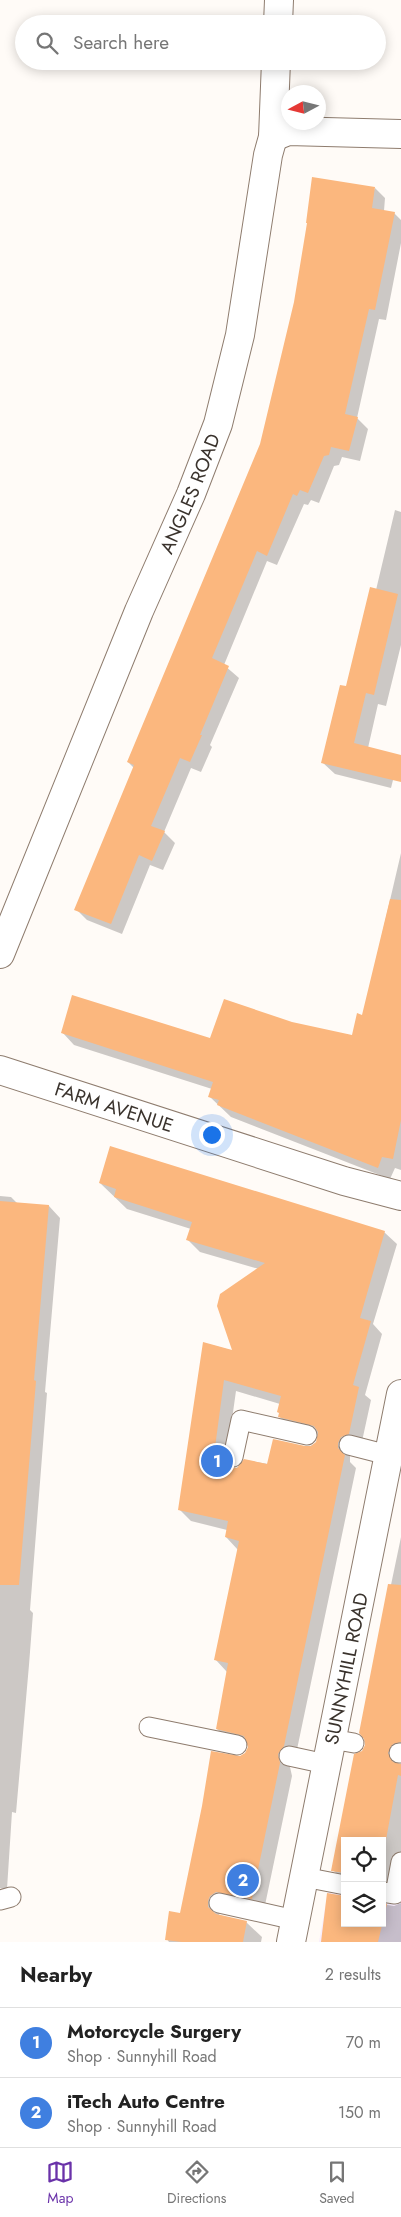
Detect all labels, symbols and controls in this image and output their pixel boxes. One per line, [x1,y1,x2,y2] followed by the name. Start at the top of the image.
[15,15,386,70] search box
[33,29,61,57] icon: search
[73,29,169,56] text: Search here
[281,85,326,130] north arrow
[153,430,227,558] street label: ANGLES ROAD
[51,1075,177,1139] street label: FARM AVENUE
[199,1122,225,1148] your location
[201,1442,233,1480] pin: 1
[318,1590,374,1747] street label: SUNNYHILL ROAD
[341,1837,386,1927] map controls
[341,1837,386,1882] button: locate
[227,1861,259,1899] pin: 2
[341,1882,386,1927] button: layers
[20,1960,92,1990] text: Nearby
[325,1963,381,1986] text: 2 results
[67,2018,241,2045] text: Motorcycle Surgery
[32,2031,40,2054] text: 1
[346,2031,381,2054] text: 70 m
[67,2045,217,2068] text: Shop · Sunnyhill Road
[67,2088,225,2115] text: iTech Auto Centre
[31,2101,41,2124] text: 2
[338,2101,381,2124] text: 150 m
[67,2115,217,2138] text: Shop · Sunnyhill Road
[46,2158,74,2208] tab: Map
[167,2158,226,2208] tab: Directions
[319,2158,355,2208] tab: Saved

